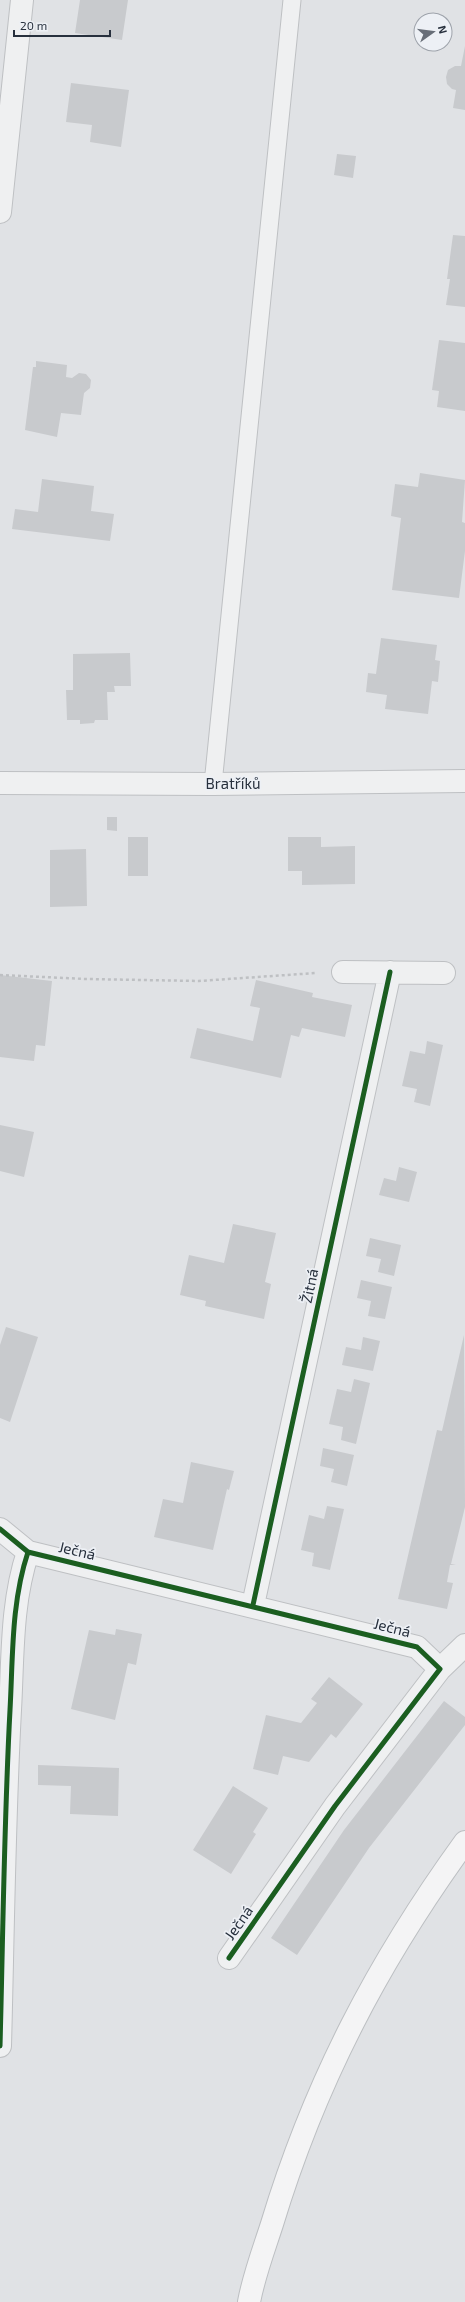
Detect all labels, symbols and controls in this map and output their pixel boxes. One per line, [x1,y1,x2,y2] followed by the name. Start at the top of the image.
[14,12,110,38] scale bar
[413,12,453,52] north arrow
[20,18,47,32] text: 20 m
[436,24,450,35] text: N
[205,774,261,792] street label: Bratříků
[297,1267,321,1305] street label: Žitná
[57,1537,97,1563] street label: Ječná
[372,1614,413,1640] street label: Ječná
[220,1902,256,1943] street label: Ječná

